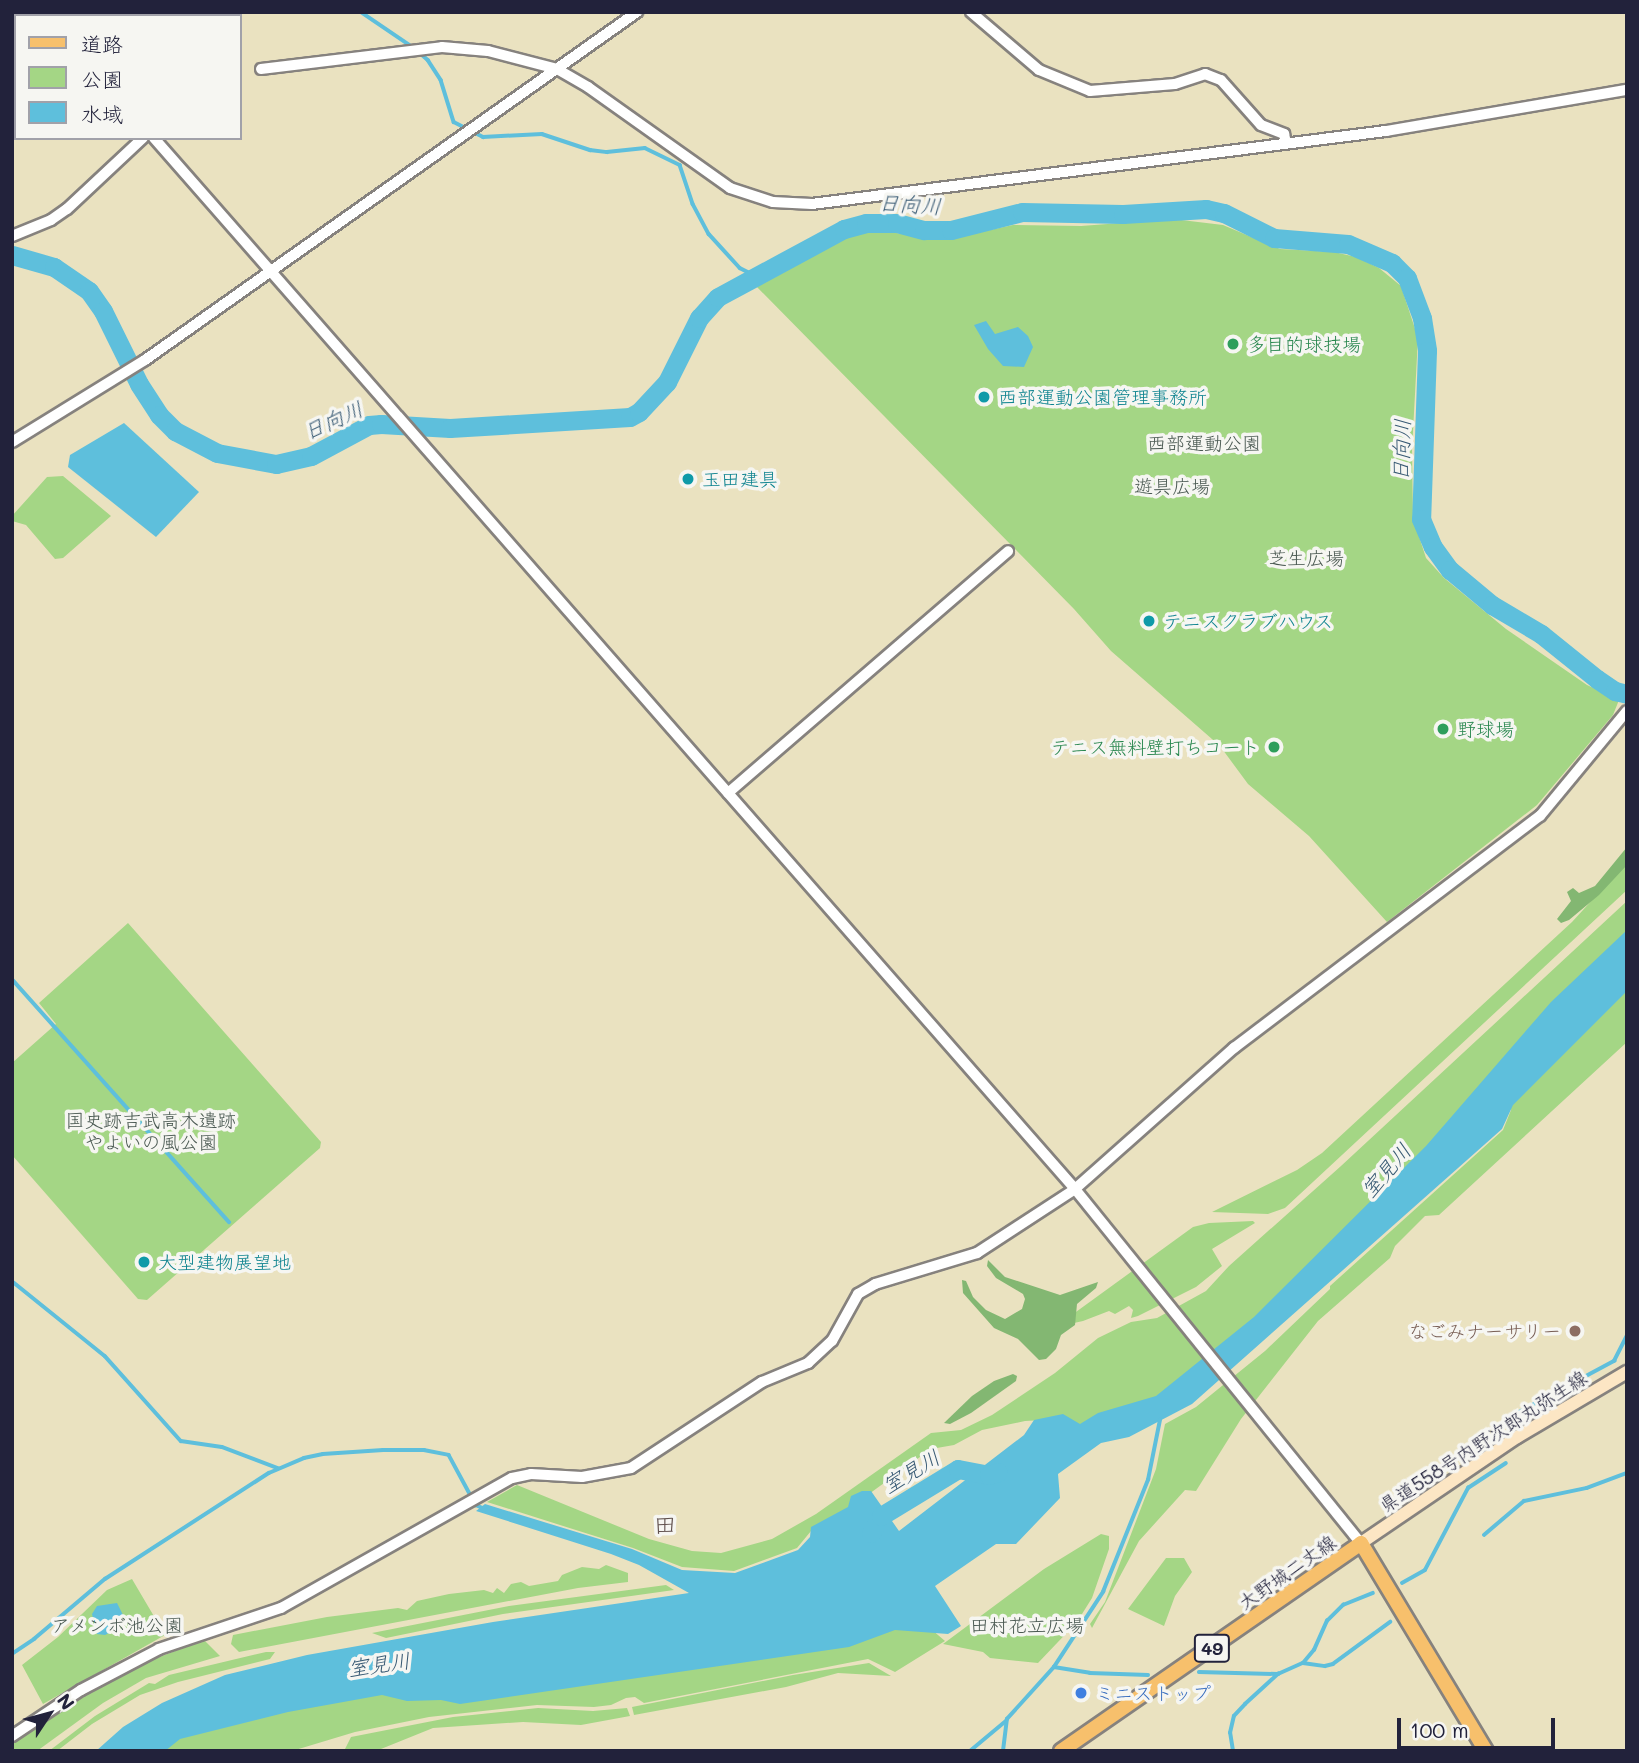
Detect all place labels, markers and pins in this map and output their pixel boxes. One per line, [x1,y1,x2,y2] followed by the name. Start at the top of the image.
[1247,333,1361,355] place label: 多目的球技場
[1225,336,1241,352] marker: 多目的球技場
[998,386,1207,408] place label: 西部運動公園管理事務所
[976,389,992,405] marker: 西部運動公園管理事務所
[702,468,778,490] place label: 玉田建具
[680,471,696,487] marker: 玉田建具
[1163,610,1334,632] place label: テニスクラブハウス
[1141,613,1157,629] marker: テニスクラブハウス
[1457,718,1514,740] place label: 野球場
[1435,721,1451,737] marker: 野球場
[1051,736,1260,758] place label: テニス無料壁打ちコート
[1266,739,1282,755] marker: テニス無料壁打ちコート
[158,1251,291,1273] place label: 大型建物展望地
[136,1254,152,1270] marker: 大型建物展望地
[1409,1320,1561,1342] place label: なごみナーサリー
[1567,1323,1583,1339] marker: なごみナーサリー
[1095,1682,1209,1704] place label: ミニストップ
[1073,1685,1089,1701] marker: ミニストップ

